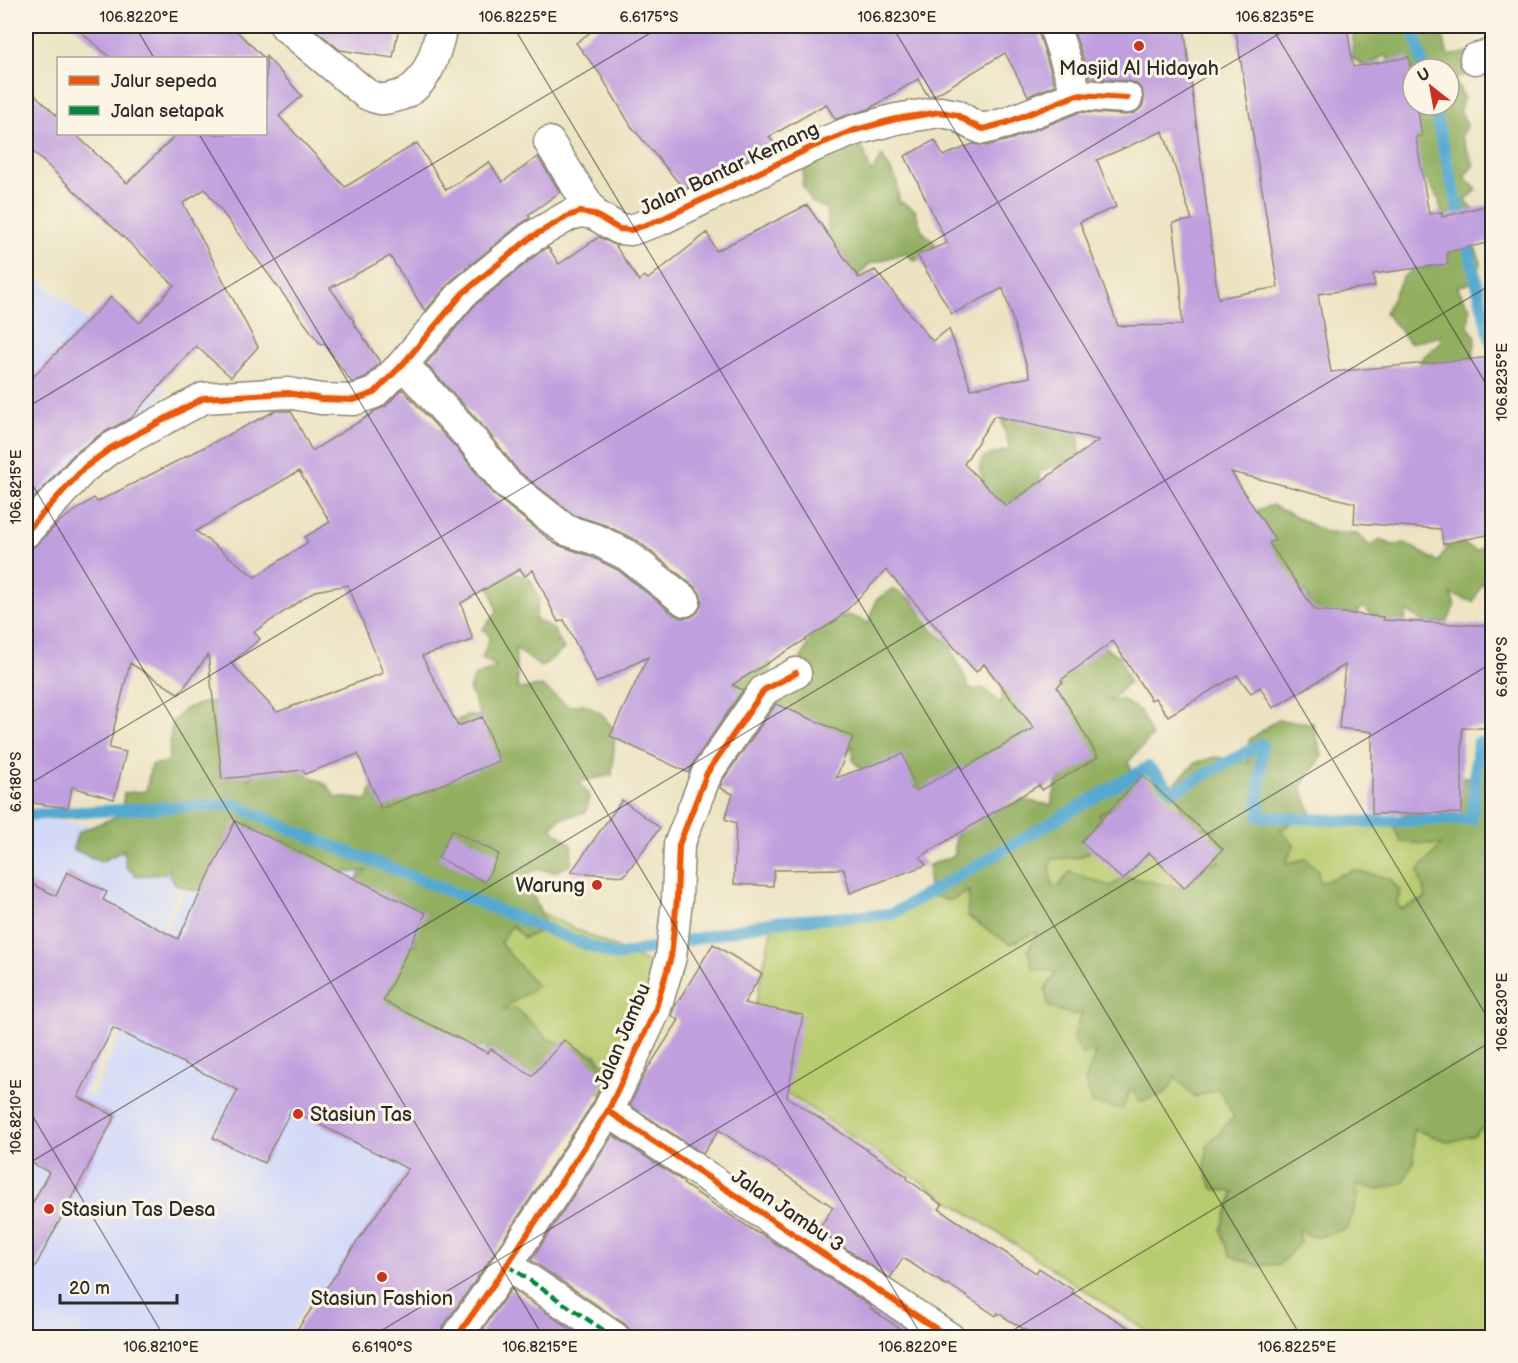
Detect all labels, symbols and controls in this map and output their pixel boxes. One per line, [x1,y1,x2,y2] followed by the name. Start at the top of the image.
[100,8,179,27] text: 106.8220°E
[479,8,557,27] text: 106.8225°E
[620,8,678,27] text: 6.6175°S
[858,8,937,27] text: 106.8230°E
[1236,8,1314,27] text: 106.8235°E
[1132,39,1146,53] marker: Masjid Al Hidayah
[57,57,267,135] legend
[1059,57,1219,81] place label: Masjid Al Hidayah
[1401,57,1461,117] north arrow
[1414,64,1434,87] text: U
[111,71,217,92] text: Jalur sepeda
[111,101,224,122] text: Jalan setapak
[636,117,823,221] street label: Jalan Bantar Kemang
[1493,343,1512,421] text: 106.8235°E
[7,449,26,525] text: 106.8215°E
[1493,637,1512,697] text: 6.6190°S
[7,752,26,812] text: 6.6180°S
[515,874,585,898] place label: Warung
[590,878,604,892] marker: Warung
[1493,972,1512,1051] text: 106.8230°E
[590,980,656,1093] street label: Jalan Jambu
[7,1079,26,1155] text: 106.8210°E
[310,1103,412,1127] place label: Stasiun Tas
[291,1107,305,1121] marker: Stasiun Tas
[727,1164,848,1257] street label: Jalan Jambu 3
[61,1198,216,1222] place label: Stasiun Tas Desa
[42,1202,56,1216] marker: Stasiun Tas Desa
[60,1267,177,1305] scale bar
[375,1270,389,1284] marker: Stasiun Fashion
[69,1278,110,1299] text: 20 m
[311,1287,453,1311] place label: Stasiun Fashion
[123,1338,199,1357] text: 106.8210°E
[352,1338,412,1357] text: 6.6190°S
[502,1338,578,1357] text: 106.8215°E
[879,1338,958,1357] text: 106.8220°E
[1258,1338,1336,1357] text: 106.8225°E

